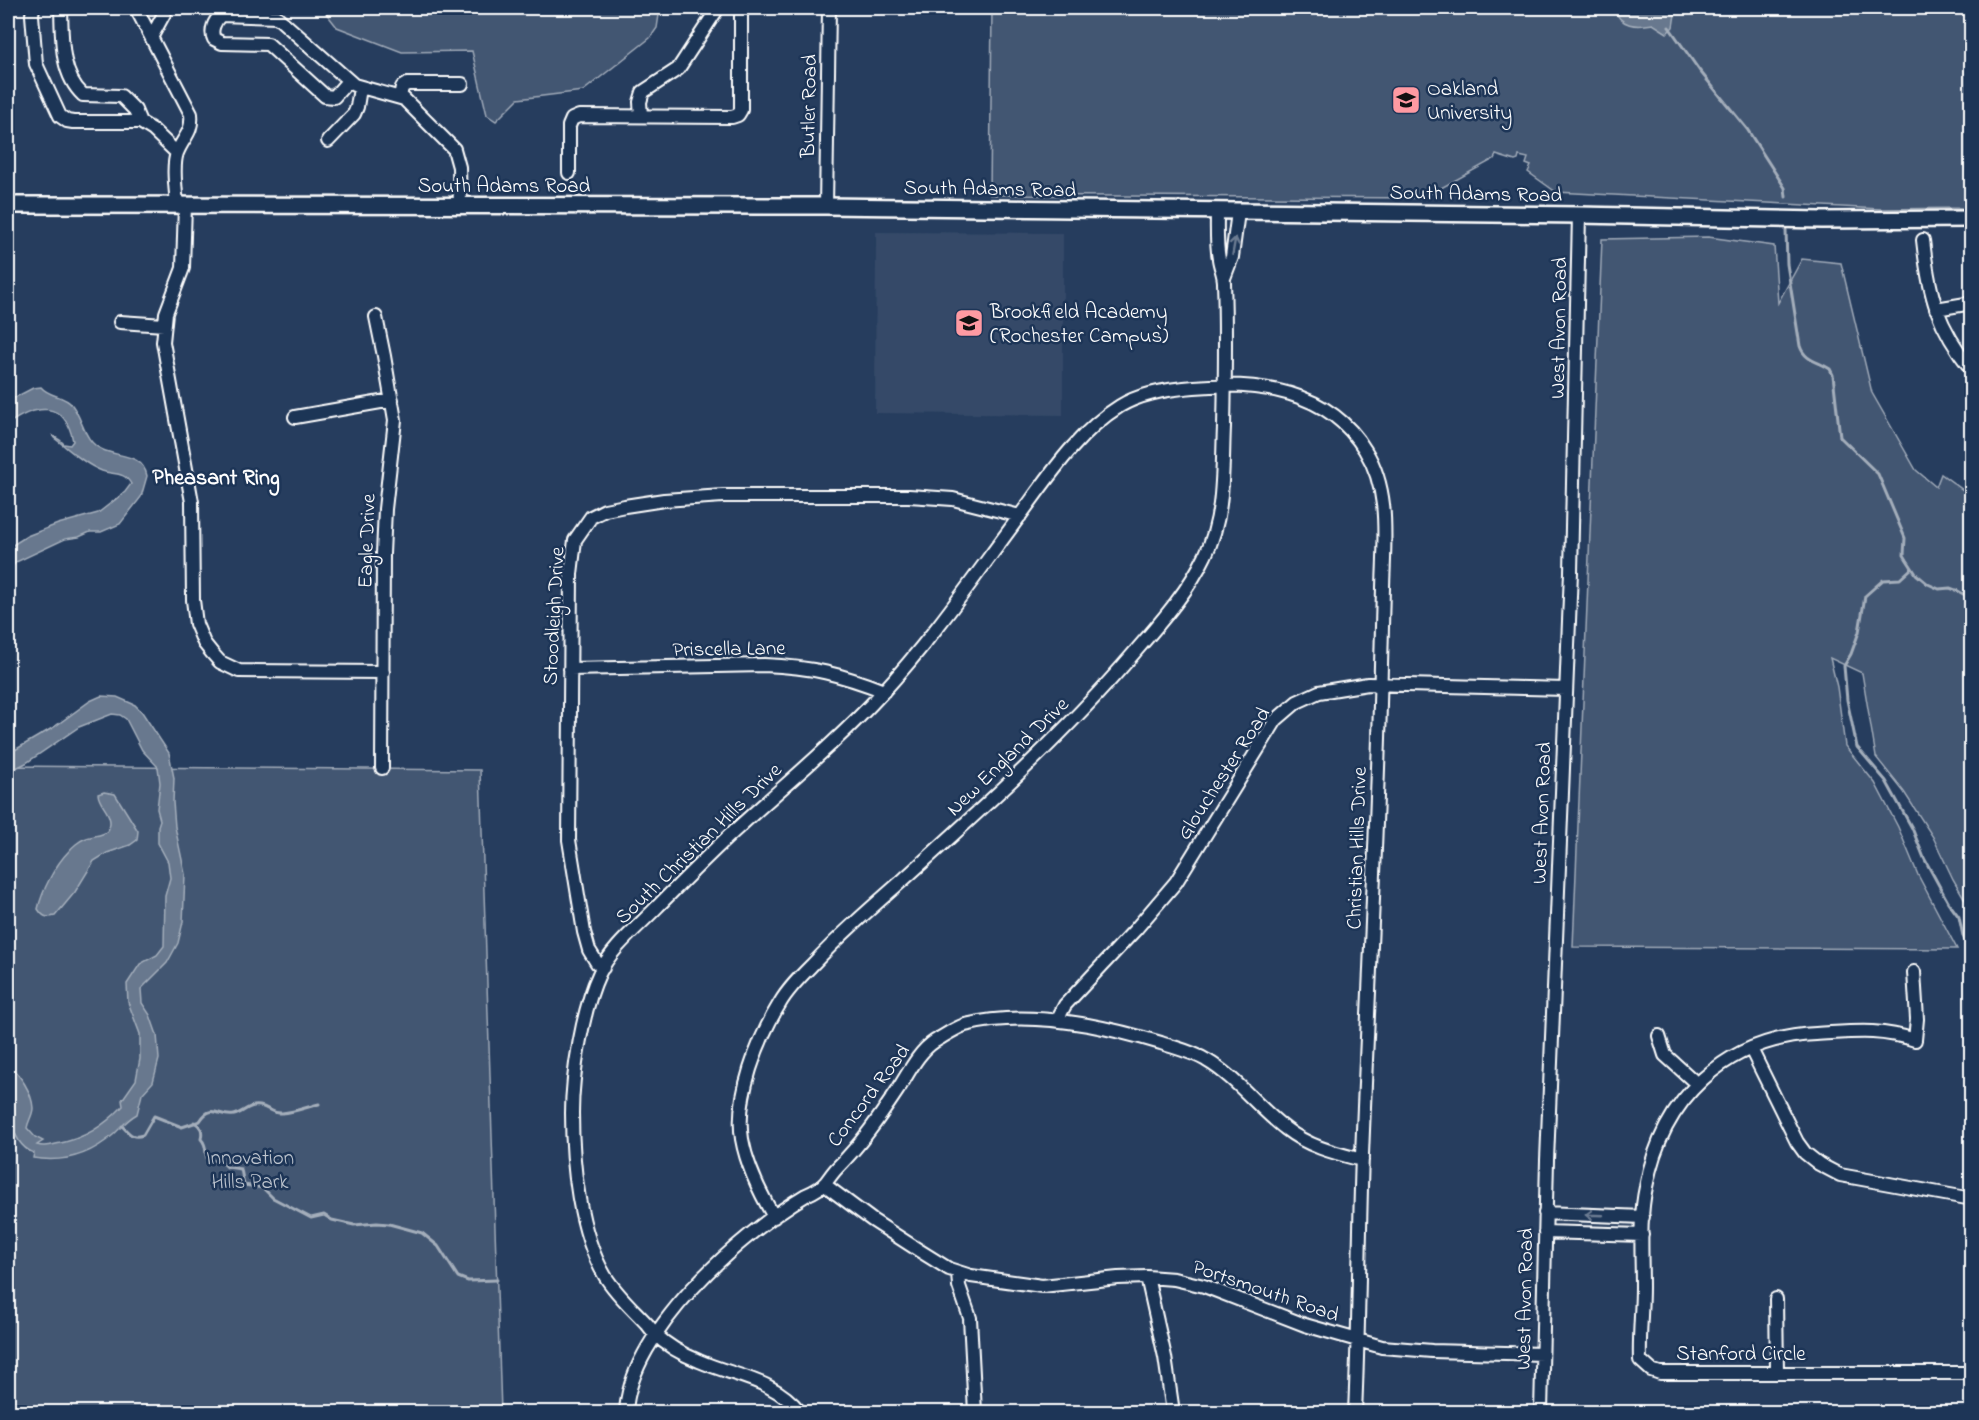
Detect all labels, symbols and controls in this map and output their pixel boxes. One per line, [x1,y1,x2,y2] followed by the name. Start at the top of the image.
[794,54,826,159] street label: Butler Road
[1427,75,1512,131] place label: Oakland University
[1390,84,1422,116] school or university icon: Oakland University
[418,172,591,202] street label: South Adams Road
[903,173,1077,207] street label: South Adams Road
[1389,178,1563,212] street label: South Adams Road
[1229,236,1240,256] one-way arrow
[1544,257,1576,399] street label: West Avon Road
[989,298,1168,352] place label: Brookfield Academy (Rochester Campus)
[953,307,985,339] school or university icon: Brookfield Academy (Rochester Campus)
[152,463,280,496] district label: Pheasant Ring
[351,493,387,589] street label: Eagle Drive
[536,546,576,686] street label: Stoodleigh Drive
[672,634,786,666] street label: Priscella Lane
[940,691,1078,825] street label: New England Drive
[1170,702,1279,846] street label: Glouchester Road
[1526,741,1560,885] street label: West Avon Road
[609,756,790,932] street label: South Christian Hills Drive
[1340,765,1376,930] street label: Christian Hills Drive
[821,1038,918,1154] street label: Concord Road
[206,1144,294,1198] park label: Innovation Hills Park
[1585,1210,1605,1221] one-way arrow
[1510,1228,1542,1370] street label: West Avon Road
[1188,1253,1343,1331] street label: Portsmouth Road
[1676,1340,1806,1370] street label: Stanford Circle

